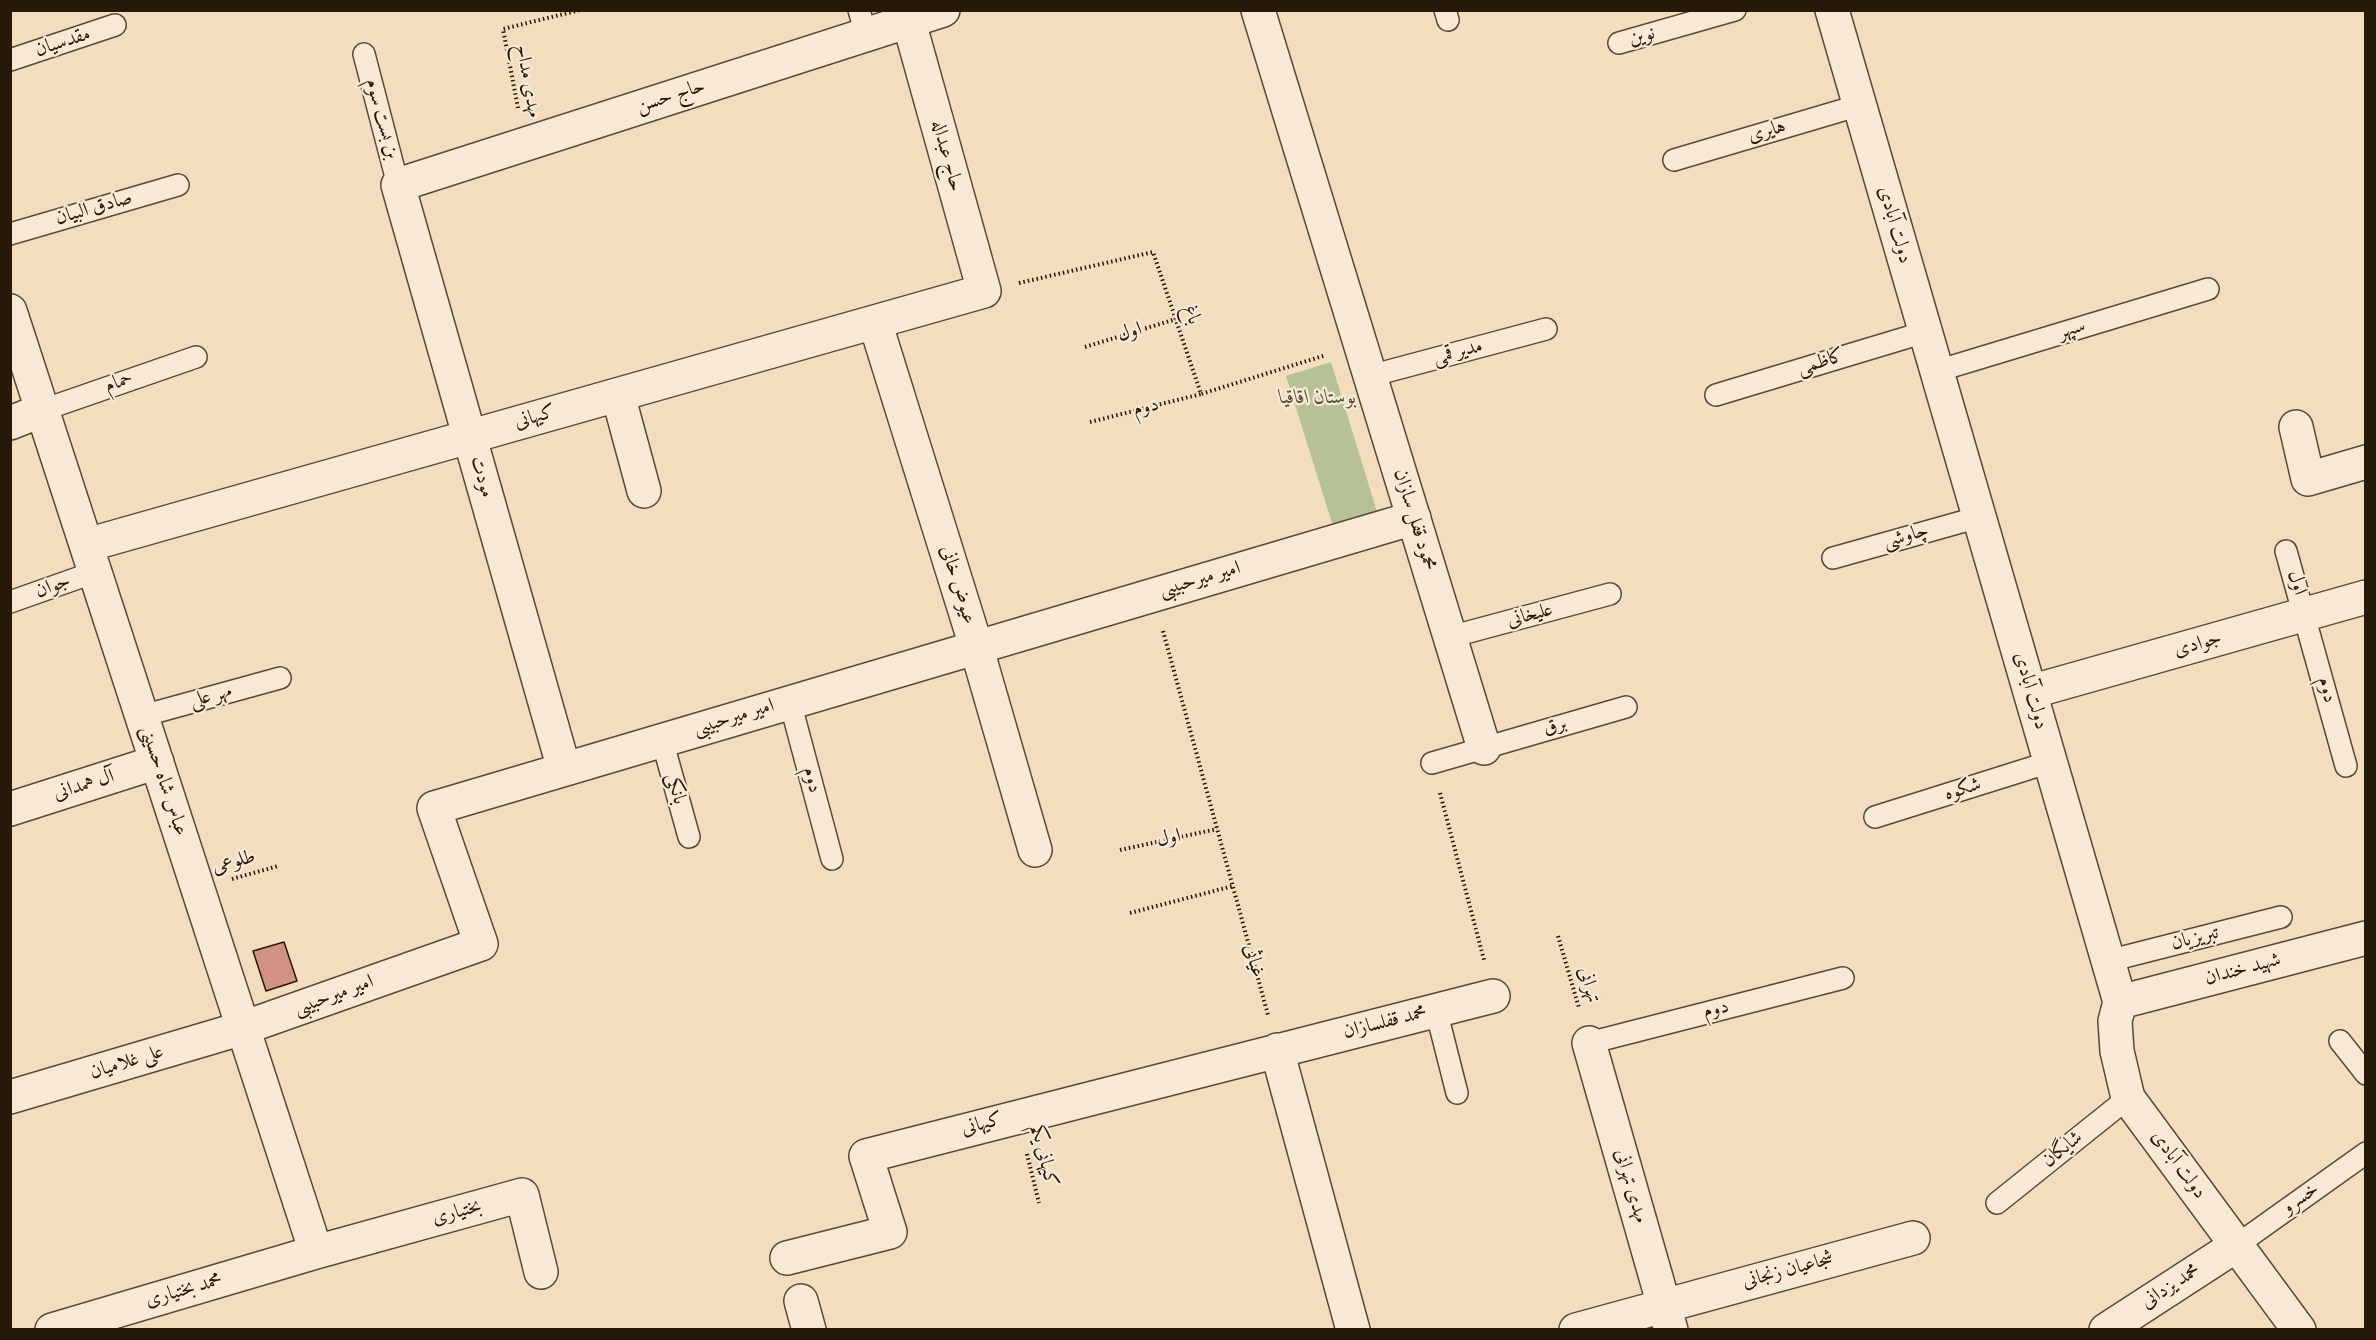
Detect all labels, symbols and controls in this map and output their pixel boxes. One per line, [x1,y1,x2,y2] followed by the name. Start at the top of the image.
[1626,22,1658,52] street label: نوین
[32,23,94,63] street label: مقدسیان
[509,42,545,120] street label: مهدی مداح
[634,75,708,119] street label: حاج حسن
[359,76,403,162] street label: بن بست سوم
[1745,115,1789,149] street label: هایری
[924,118,968,194] street label: حاج عبداله
[1872,184,1916,266] street label: دولت آبادی
[53,187,135,231] street label: صادق البیان
[1177,302,1205,328] street label: باغ
[2055,315,2089,345] street label: سپهر
[1115,318,1145,348] street label: اول
[1431,335,1485,371] street label: مدیر قمی
[1795,345,1847,381] street label: کاظمی
[102,367,136,399] street label: حمام
[1279,387,1357,411] park label: بوستان اقاقیا
[1130,393,1162,423] street label: دوم
[512,401,558,435] street label: کیهانی
[464,453,498,501] street label: مودت
[1387,466,1441,574] street label: محمود قفل سازان
[1880,519,1932,555] street label: چاوشی
[934,543,980,627] street label: عیوض خانی
[1157,557,1243,603] street label: امیر میرحبیبی
[2281,568,2311,598] street label: اول
[32,570,74,604] street label: جوان
[1504,598,1556,634] street label: علیخانی
[2171,627,2225,663] street label: جوادی
[2008,650,2052,732] street label: دولت آبادی
[2311,674,2341,706] street label: دوم
[187,680,235,714] street label: مهر علی
[691,694,777,742] street label: امیر میرحبیبی
[1541,712,1569,742] street label: برق
[134,723,192,839] street label: عباس شاه حسینی
[796,764,826,796] street label: دوم
[51,765,117,807] street label: آل همدانی
[659,771,691,807] street label: بانکی
[1942,773,1984,807] street label: شکوه
[1155,825,1183,853] street label: اول
[209,845,259,881] street label: طلوعی
[2169,922,2221,956] street label: تبریزیان
[1237,942,1269,980] street label: غیاثی
[2202,948,2284,992] street label: شهید خندان
[1571,964,1605,1006] street label: تهرانی
[291,970,377,1022] street label: امیر میرحبیبی
[1700,995,1732,1025] street label: دوم
[1341,1001,1429,1045] street label: محمد قفلسازان
[87,1040,167,1086] street label: علی غلامیان
[959,1108,1005,1142] street label: کیهانی
[1024,1122,1062,1190] street label: کیهانی یکم
[2038,1126,2088,1174] street label: شایگان
[2145,1126,2211,1204] street label: دولت آبادی
[1608,1146,1652,1226] street label: مهدی تهرانی
[2278,1178,2324,1220] street label: خسرو
[430,1195,484,1231] street label: بختیاری
[1740,1247,1836,1295] street label: شجاعیان زنجانی
[2137,1259,2205,1315] street label: محمد یزدانی
[143,1269,225,1313] street label: محمد بختیاری

